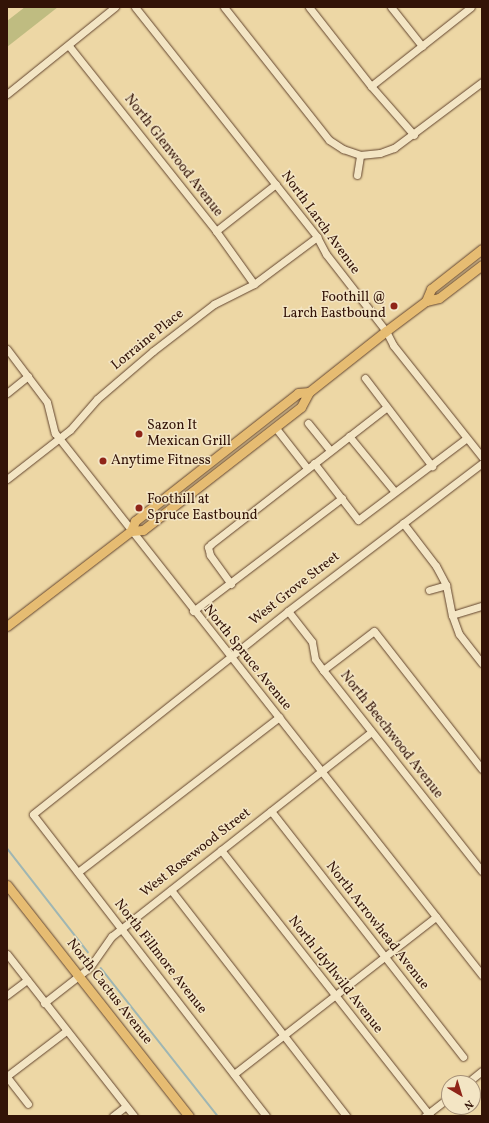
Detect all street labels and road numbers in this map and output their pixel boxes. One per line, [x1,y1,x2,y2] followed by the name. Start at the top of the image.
[120,91,226,221] street label: North Glenwood Avenue
[277,168,363,278] street label: North Larch Avenue
[108,306,188,374] street label: Lorraine Place
[246,549,344,629] street label: West Grove Street
[199,602,295,714] street label: North Spruce Avenue
[336,668,446,802] street label: North Beechwood Avenue
[137,805,255,901] street label: West Rosewood Street
[322,859,432,993] street label: North Arrowhead Avenue
[110,896,210,1018] street label: North Fillmore Avenue
[284,913,386,1037] street label: North Idyllwild Avenue
[63,936,155,1048] street label: North Cactus Avenue

